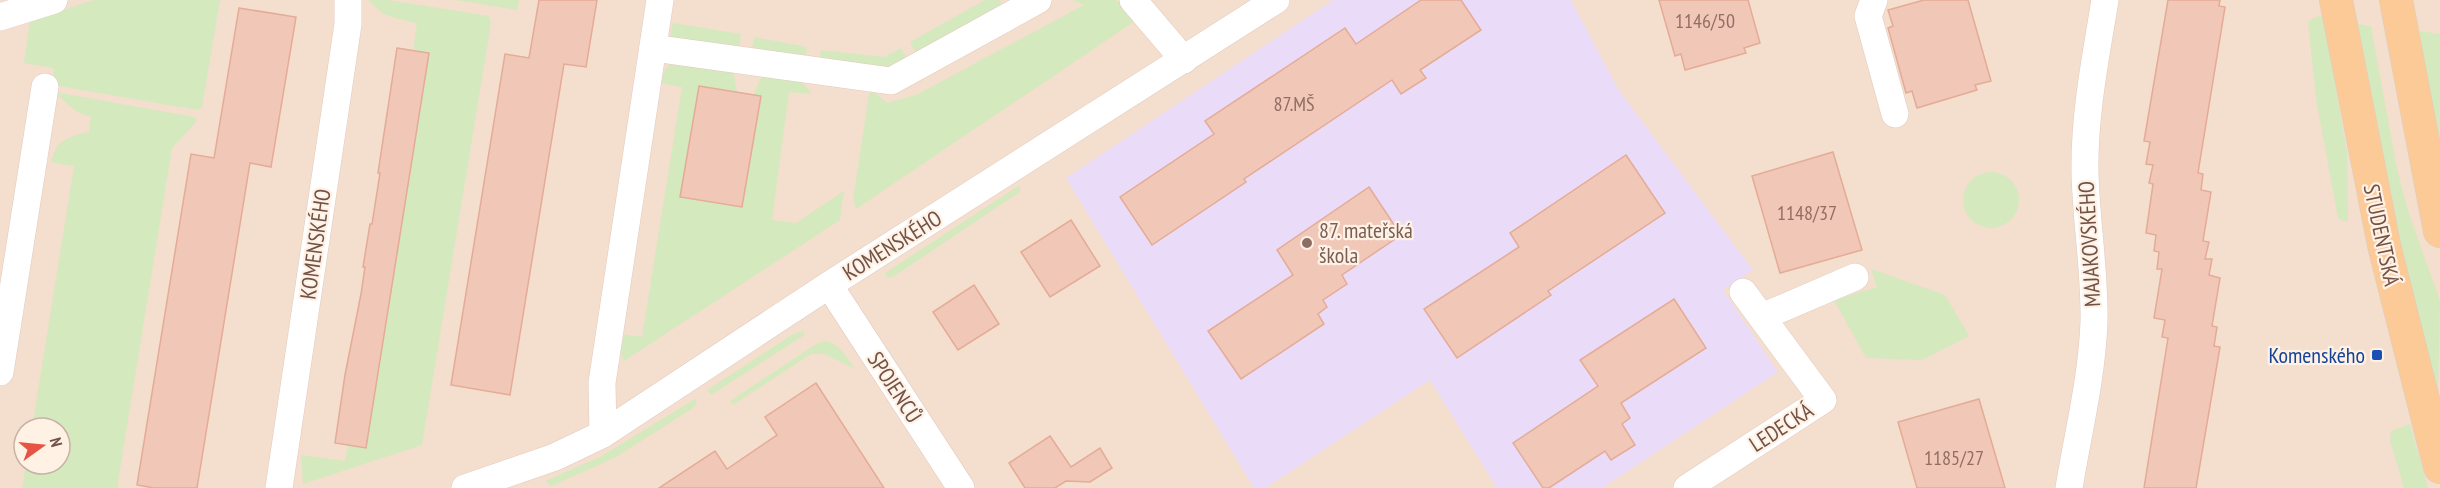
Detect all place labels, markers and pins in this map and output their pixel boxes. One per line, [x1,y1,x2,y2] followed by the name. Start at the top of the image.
[1319,216,1413,269] place label: 87. mateřská škola
[1300,236,1314,250] marker: 87. mateřská škola
[2268,341,2365,369] place label: Komenského
[2370,348,2384,362] marker: Komenského

